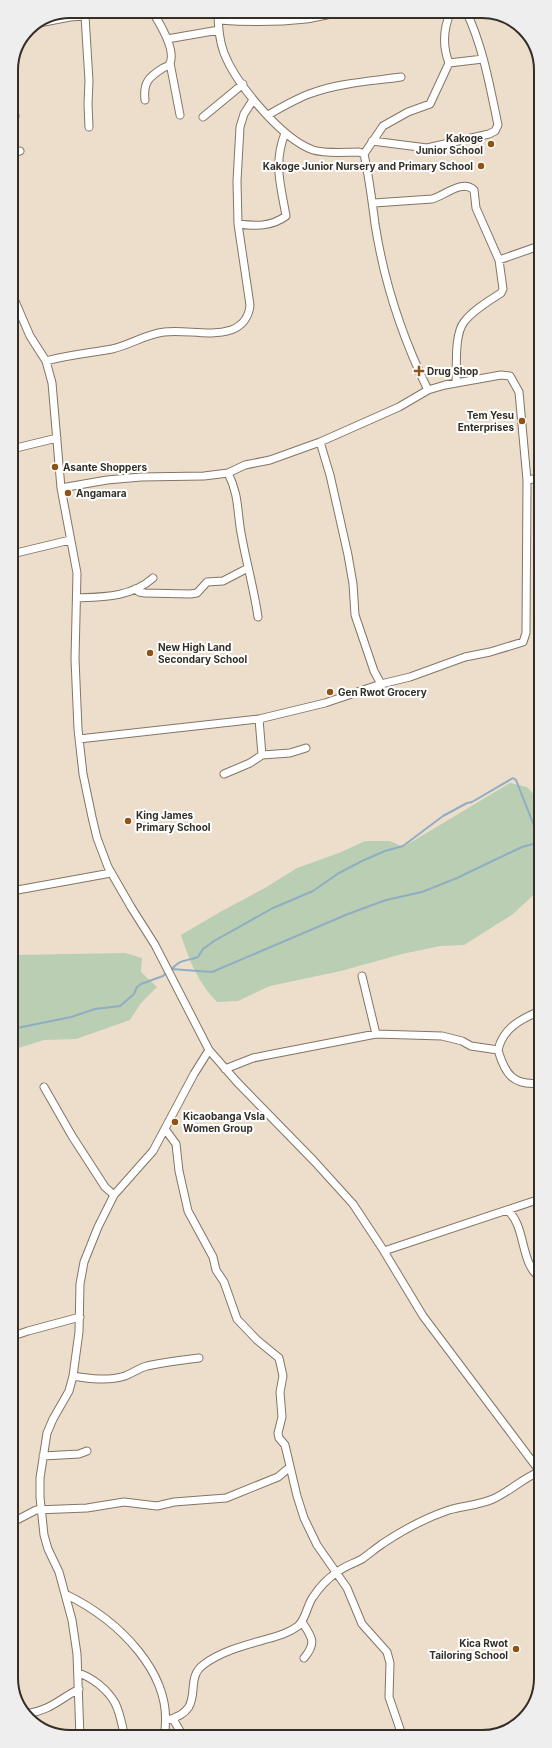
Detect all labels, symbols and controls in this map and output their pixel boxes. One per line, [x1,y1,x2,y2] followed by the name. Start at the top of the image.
[416,132,483,156] place label: Kakoge Junior School
[486,139,496,149] marker: Kakoge Junior School
[263,160,473,173] place label: Kakoge Junior Nursery and Primary School
[476,161,486,171] marker: Kakoge Junior Nursery and Primary School
[427,365,478,378] place label: Drug Shop
[414,366,424,376] marker: Drug Shop
[458,409,514,433] place label: Tem Yesu Enterprises
[517,416,527,426] marker: Tem Yesu Enterprises
[63,461,147,473] place label: Asante Shoppers
[50,462,60,472] marker: Asante Shoppers
[76,487,127,500] place label: Angamara
[63,488,73,498] marker: Angamara
[158,641,247,666] place label: New High Land Secondary School
[145,648,155,658] marker: New High Land Secondary School
[338,686,427,699] place label: Gen Rwot Grocery
[325,687,335,697] marker: Gen Rwot Grocery
[136,809,211,834] place label: King James Primary School
[123,816,133,826] marker: King James Primary School
[183,1110,265,1134] place label: Kicaobanga Vsla Women Group
[170,1117,180,1127] marker: Kicaobanga Vsla Women Group
[429,1637,508,1662] place label: Kica Rwot Tailoring School
[511,1644,521,1654] marker: Kica Rwot Tailoring School

